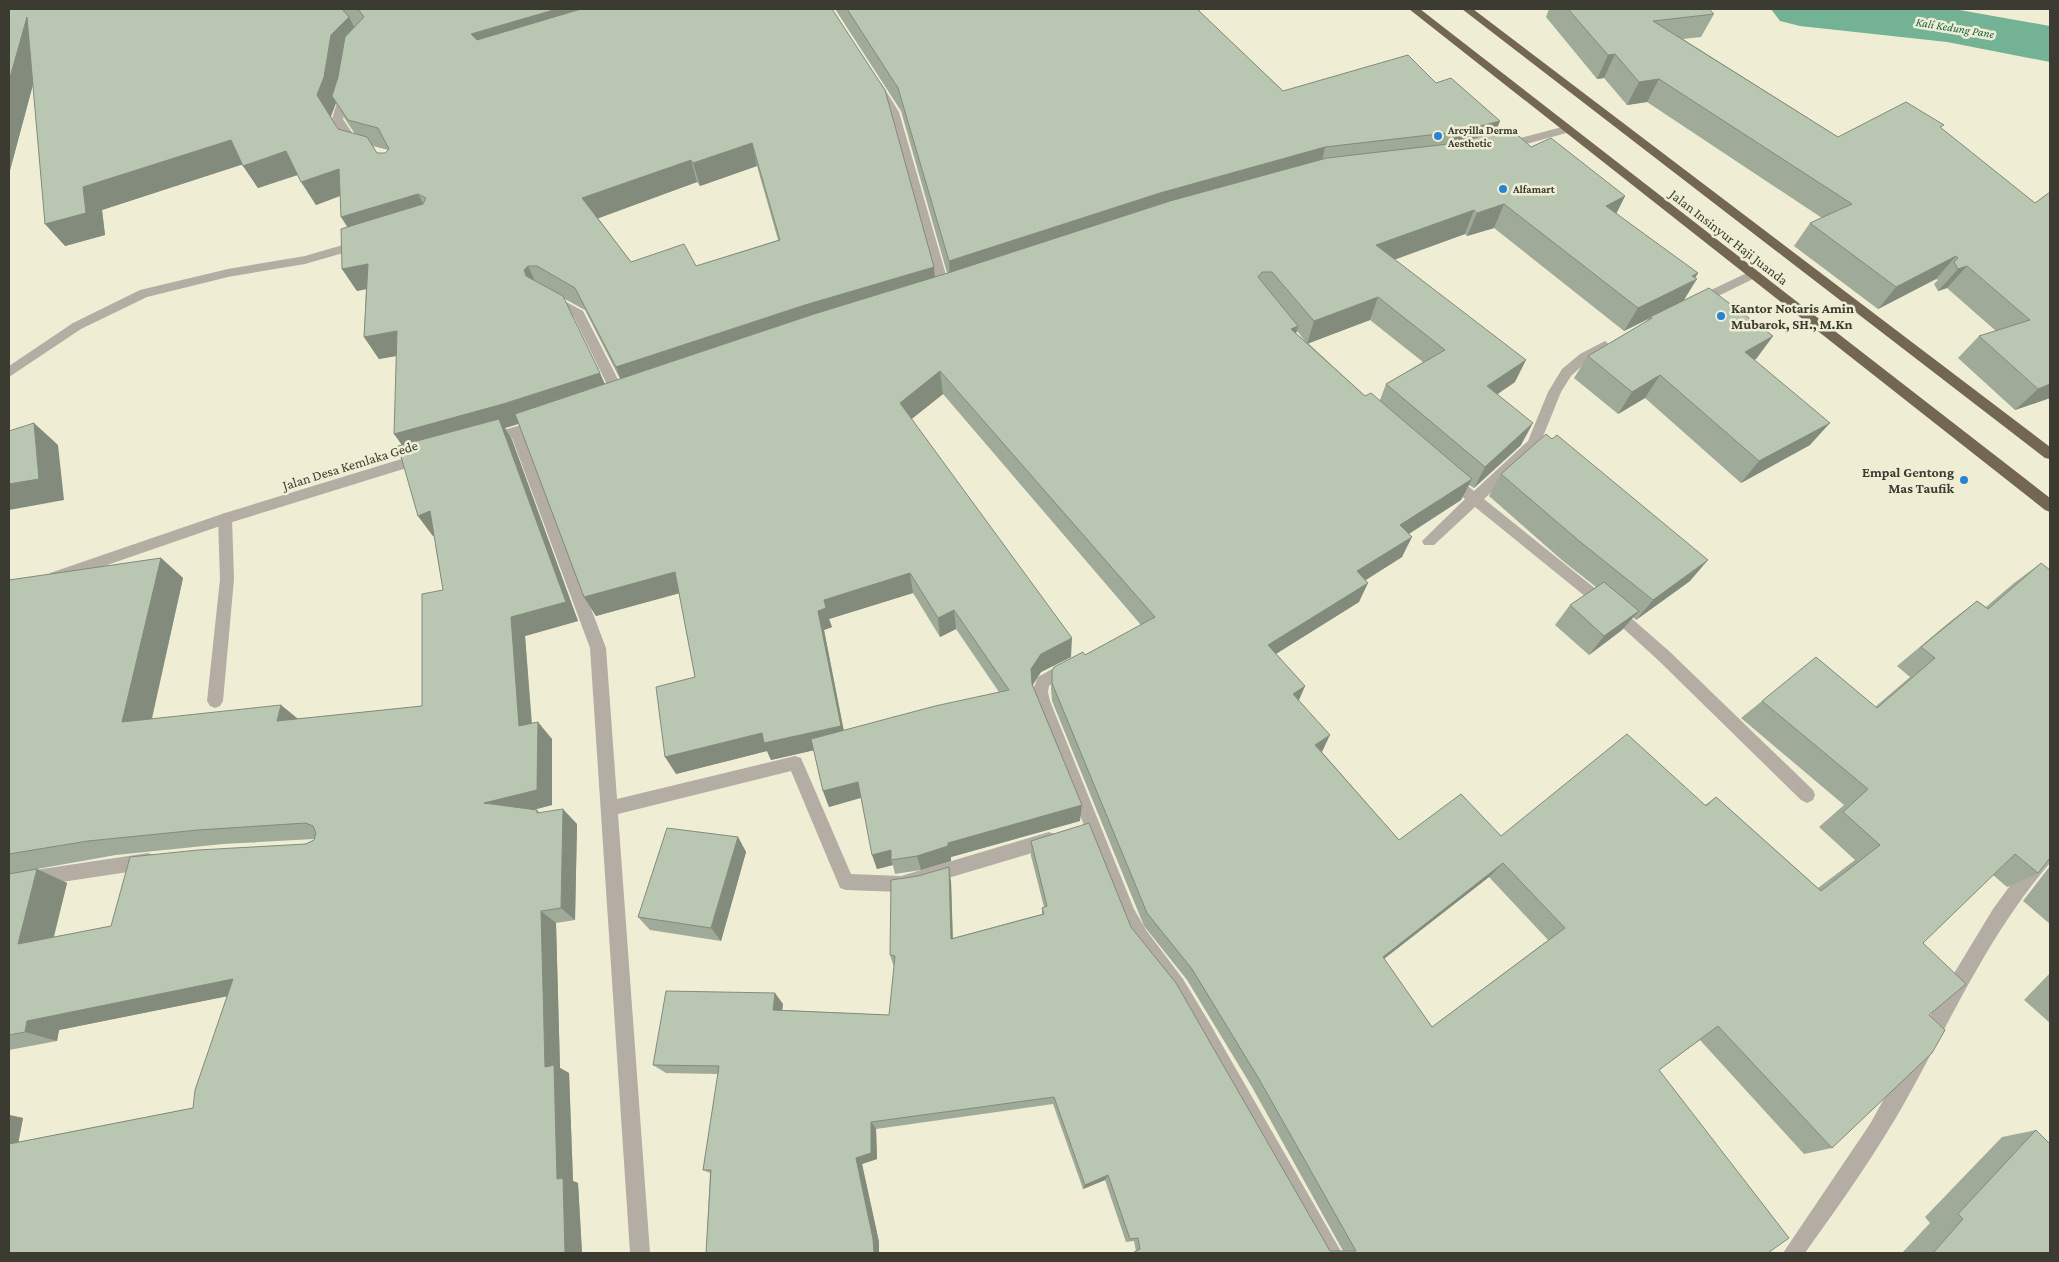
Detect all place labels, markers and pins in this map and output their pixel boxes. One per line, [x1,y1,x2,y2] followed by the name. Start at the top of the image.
[1447,124,1519,149] place label: Arcyilla Derma Aesthetic
[1432,130,1444,142] marker: Arcyilla Derma Aesthetic
[1497,183,1509,195] marker: Alfamart
[1512,183,1555,195] place label: Alfamart
[1731,300,1854,333] place label: Kantor Notaris Amin Mubarok, SH., M.Kn
[1715,310,1727,322] marker: Kantor Notaris Amin Mubarok, SH., M.Kn
[1862,464,1954,496] place label: Empal Gentong Mas Taufik
[1958,474,1970,486] marker: Empal Gentong Mas Taufik

